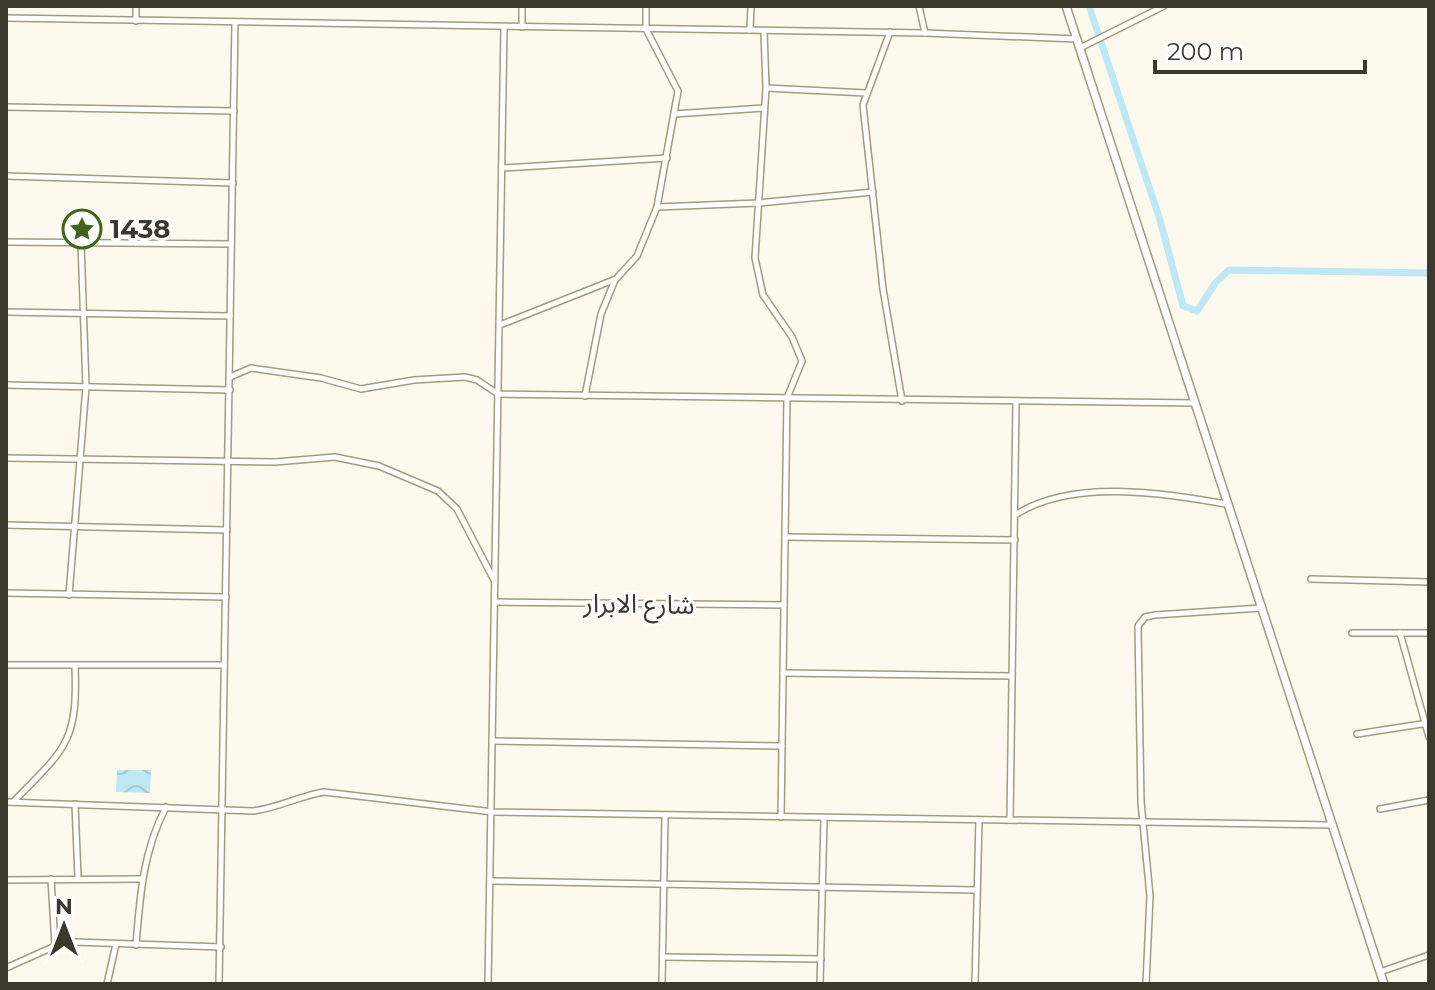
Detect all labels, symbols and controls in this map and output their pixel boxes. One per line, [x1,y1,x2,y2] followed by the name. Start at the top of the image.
[1155,24,1365,74] scale bar
[1167,37,1244,66] text: 200 m
[61,208,103,250] place icon: 1438
[110,213,171,245] place label: 1438
[582,587,695,624] street label: شارع الابرار
[24,886,104,966] north arrow
[55,893,73,920] text: N

